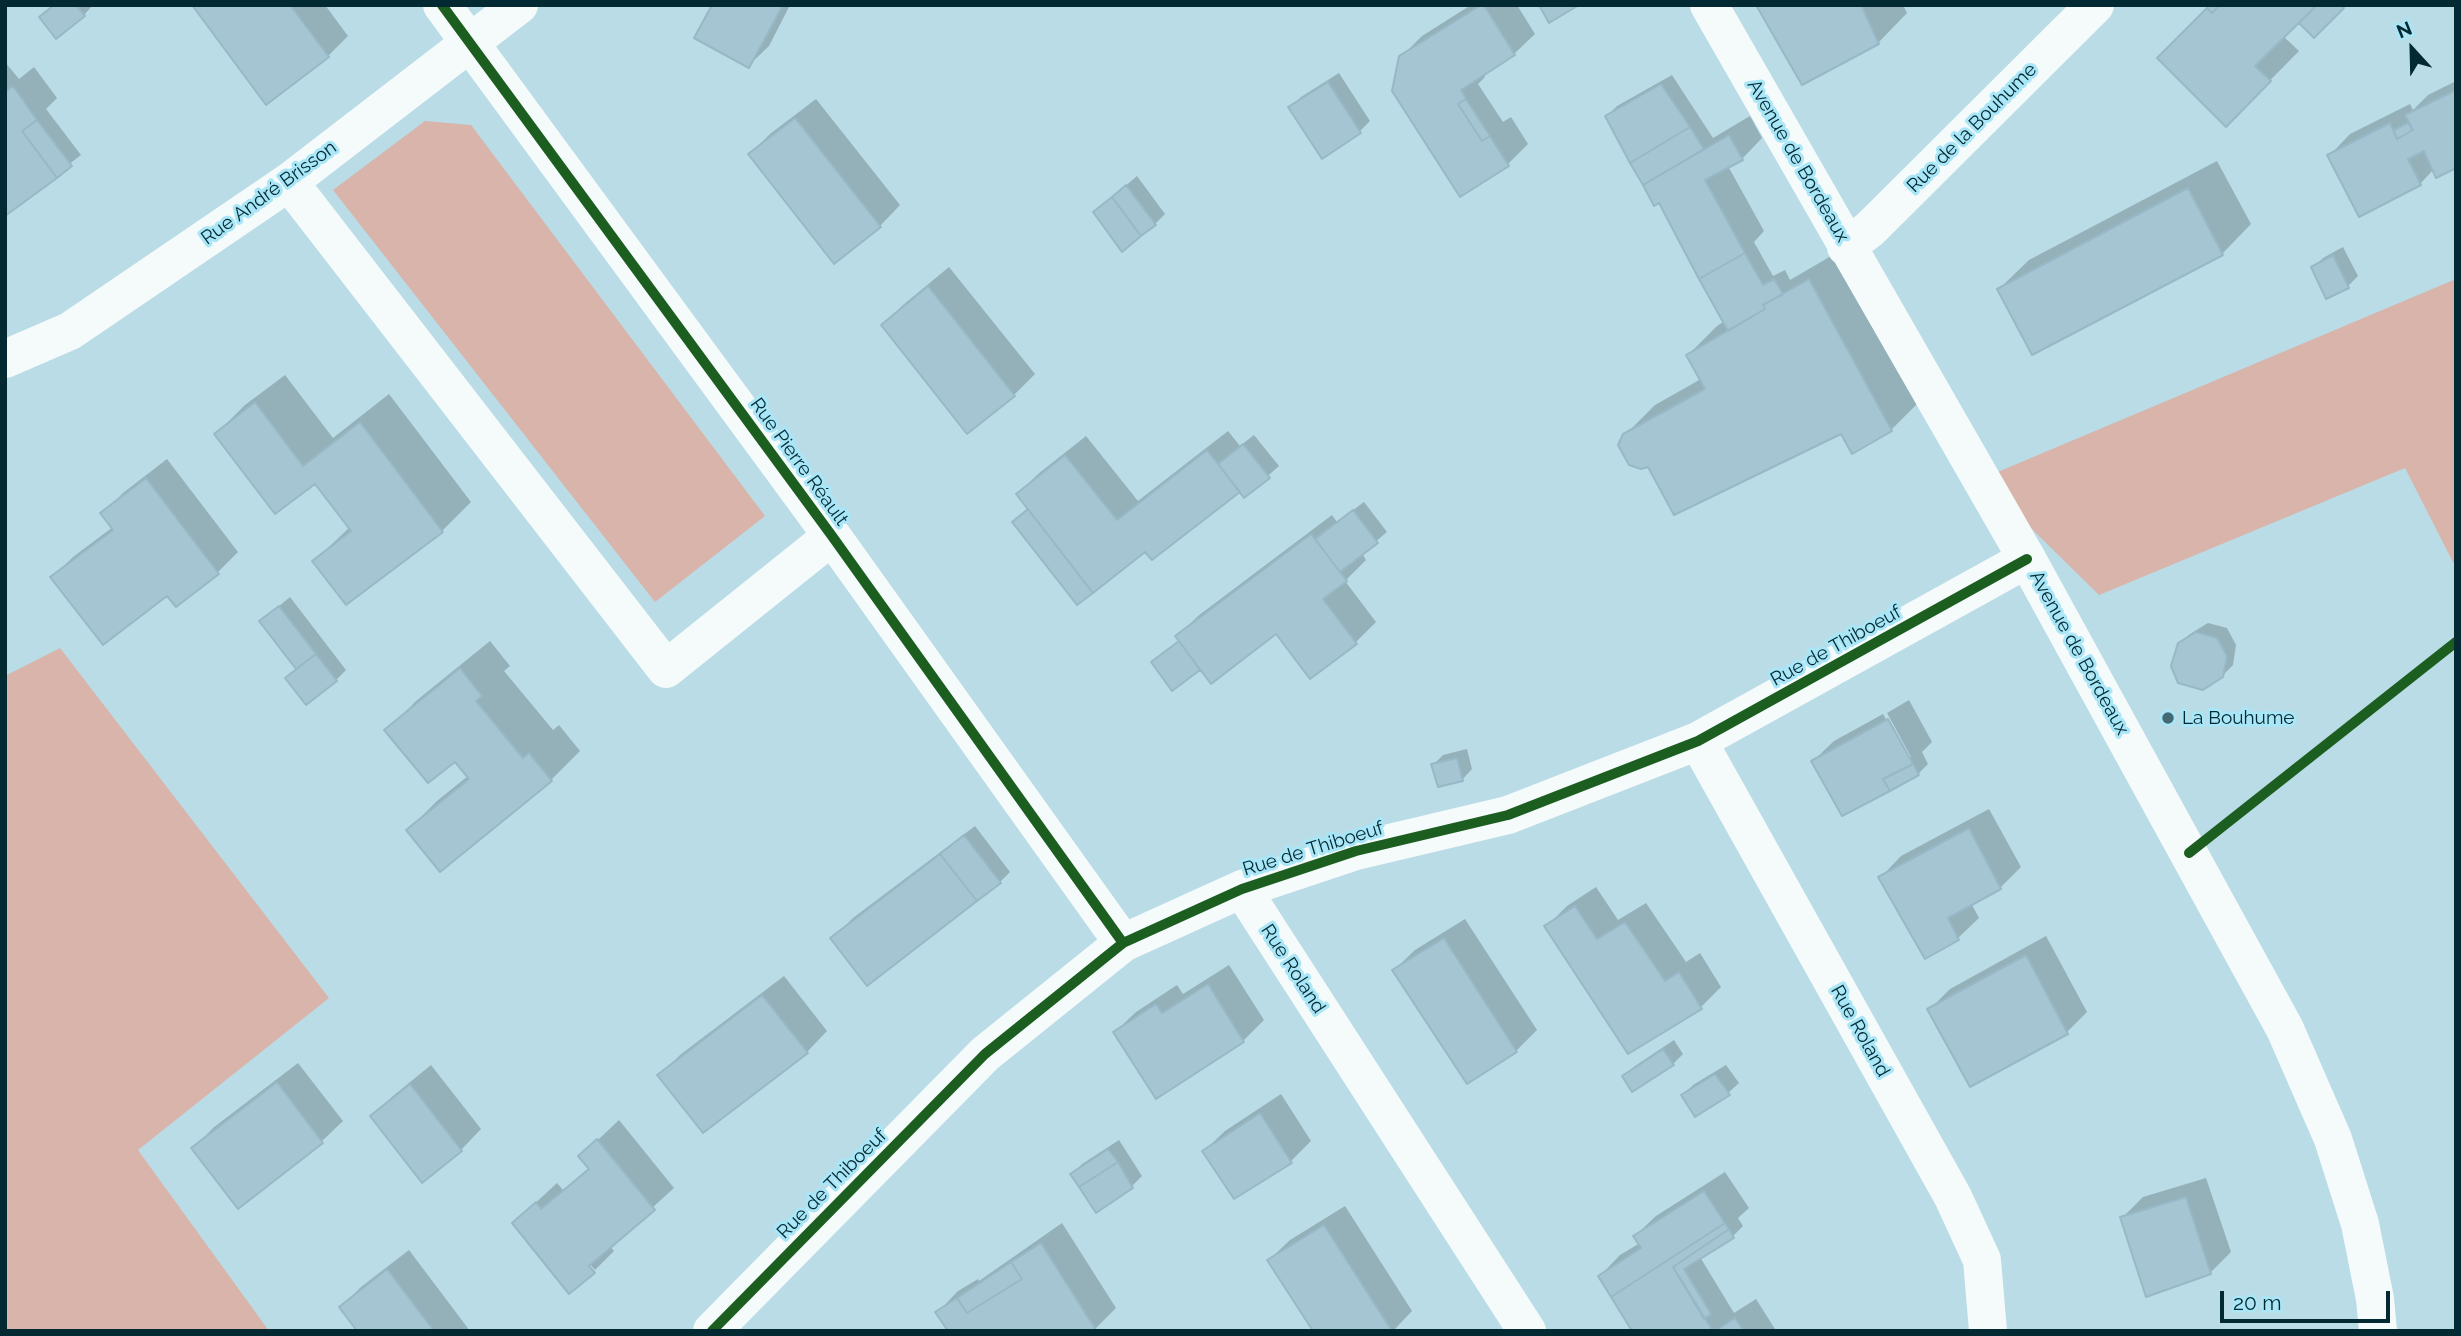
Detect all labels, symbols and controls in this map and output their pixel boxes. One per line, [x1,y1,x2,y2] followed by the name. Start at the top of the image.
[2377,14,2447,84] north arrow
[2393,17,2415,42] text: N
[1902,58,2042,198] street label: Rue de la Bouhume
[1742,76,1854,246] street label: Avenue de Bordeaux
[197,136,341,250] street label: Rue André Brisson
[745,394,853,530] street label: Rue Pierre Réault
[2024,567,2134,739] street label: Avenue de Bordeaux
[1767,601,1905,691] street label: Rue de Thiboeuf
[2182,707,2294,729] place label: La Bouhume
[2160,710,2176,726] marker: La Bouhume
[1240,817,1386,881] street label: Rue de Thiboeuf
[1256,920,1330,1018] street label: Rue Roland
[1825,981,1895,1081] street label: Rue Roland
[772,1124,892,1244] street label: Rue de Thiboeuf
[2223,1276,2393,1320] scale bar
[2233,1290,2281,1315] text: 20 m

